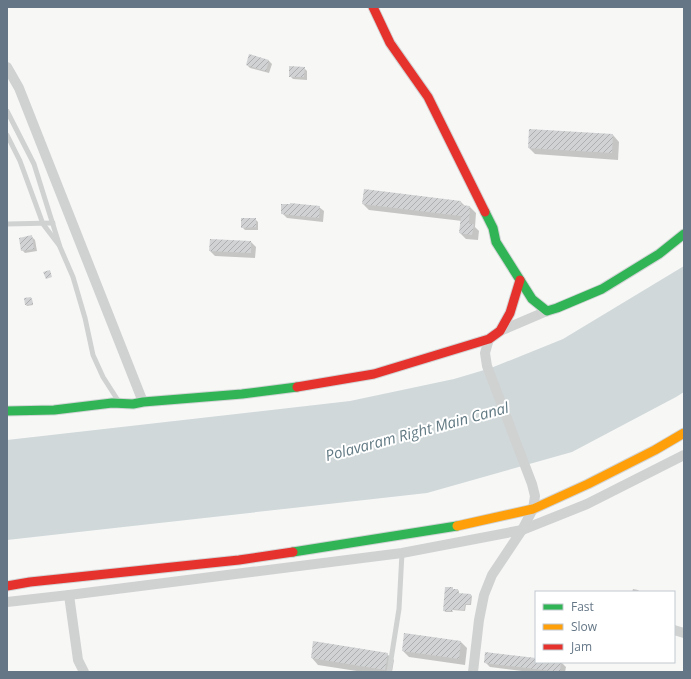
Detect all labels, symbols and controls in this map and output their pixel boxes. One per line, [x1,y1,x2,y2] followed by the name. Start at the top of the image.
[323,397,512,465] water label: Polavaram Right Main Canal
[535,591,675,663] legend
[571,598,594,615] text: Fast
[571,618,598,635] text: Slow
[570,638,592,655] text: Jam

